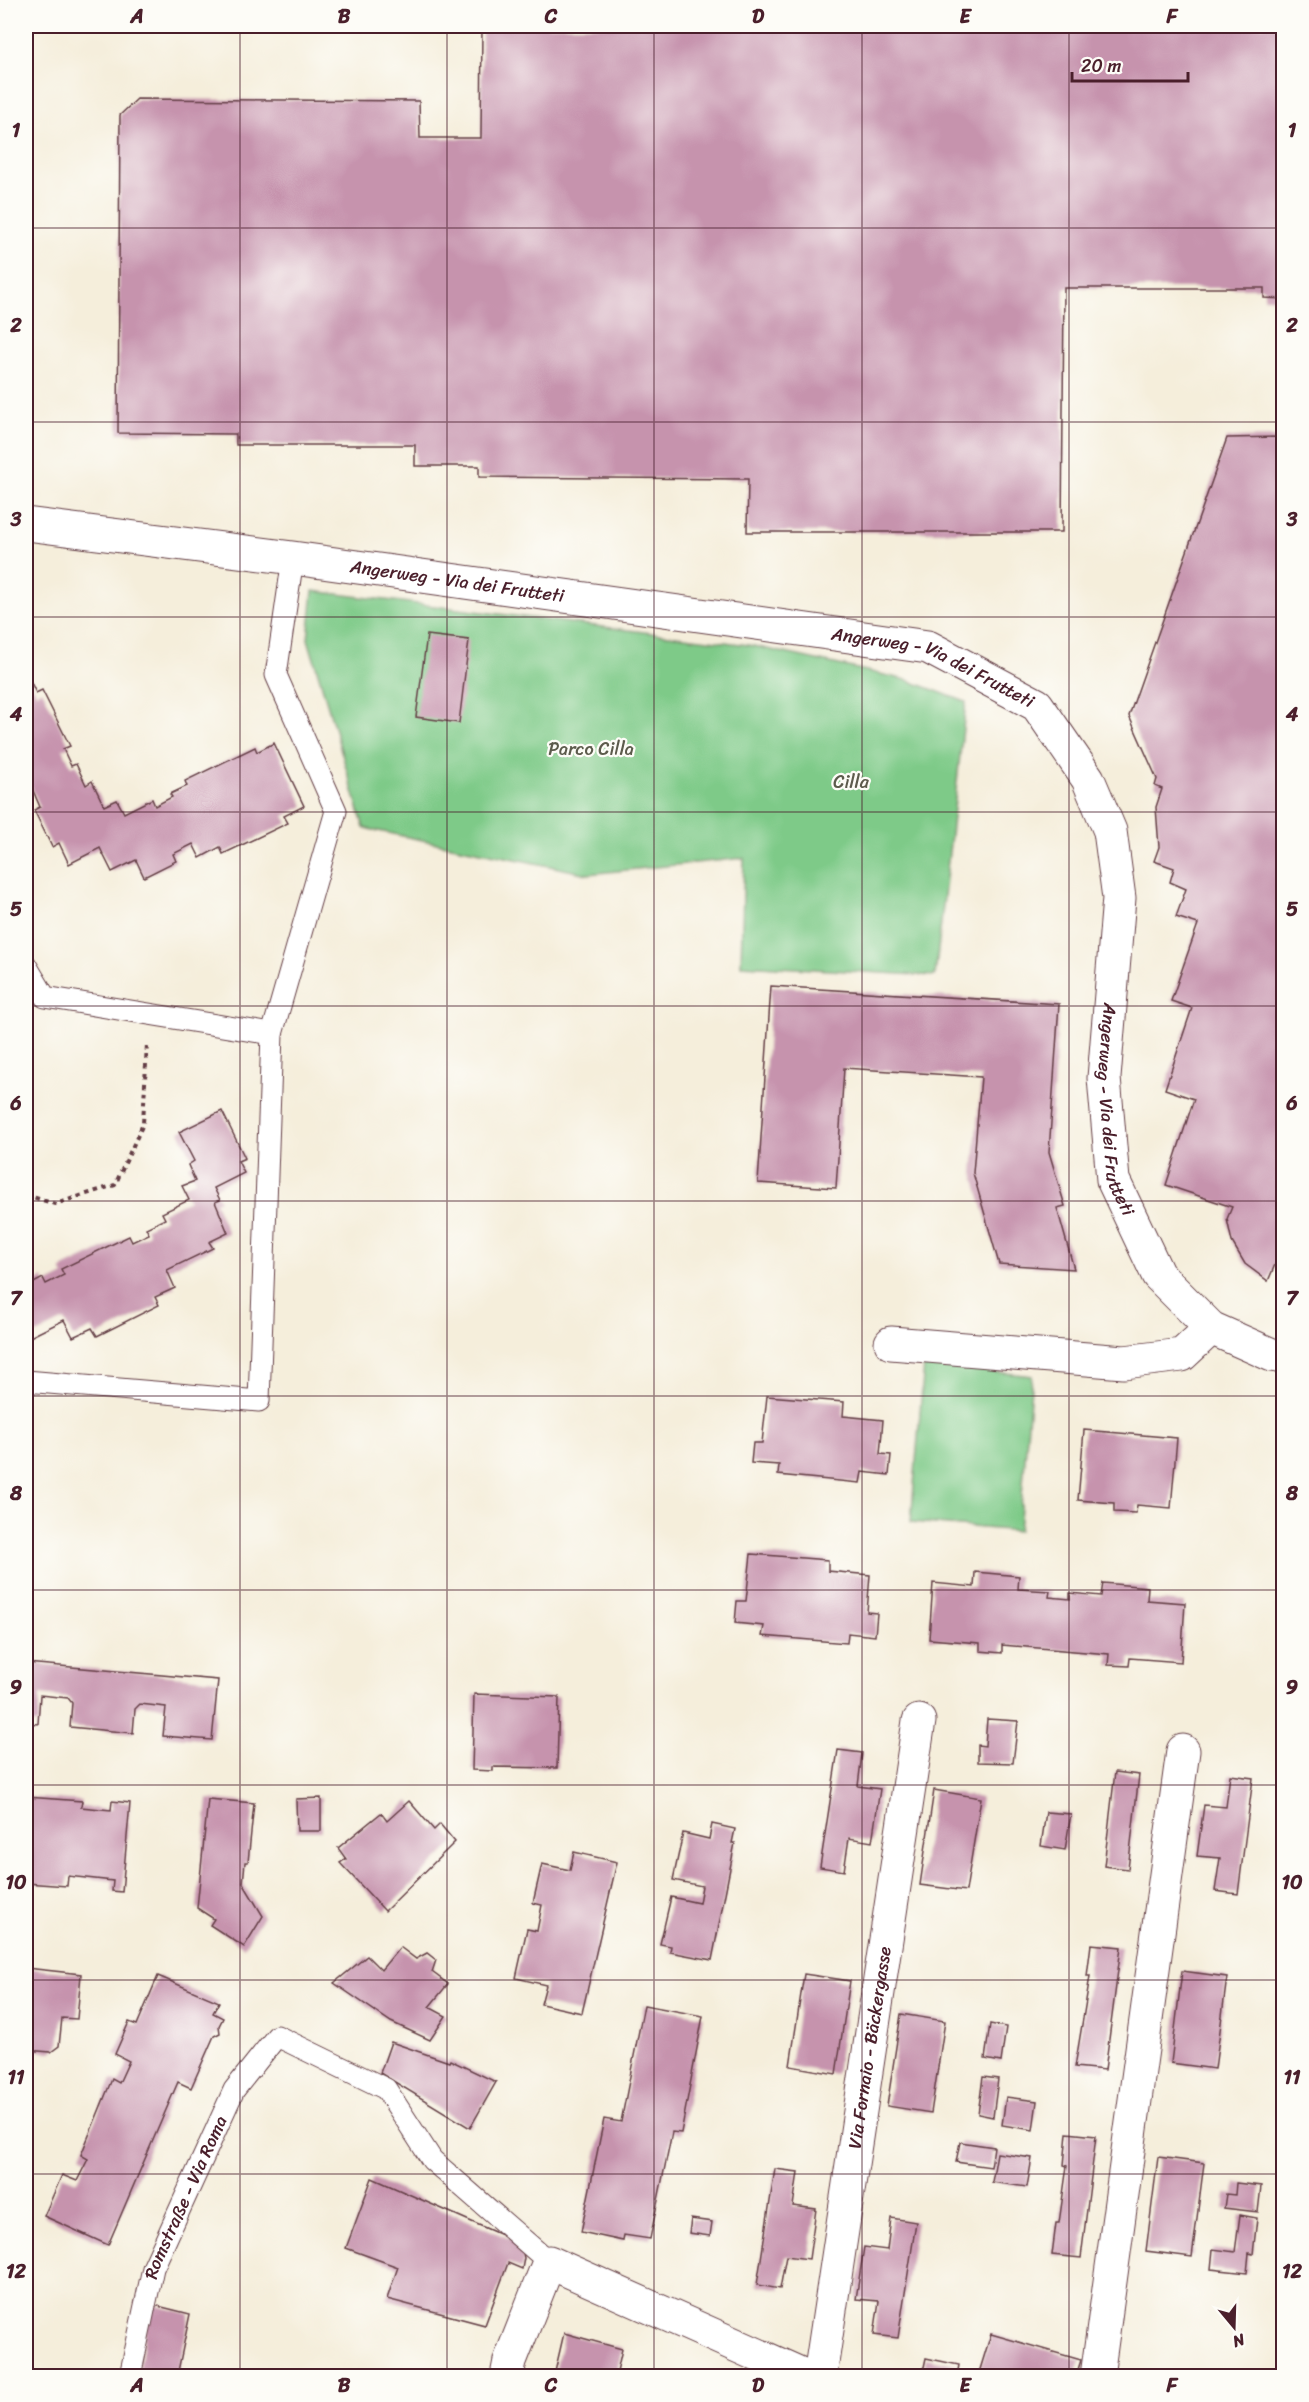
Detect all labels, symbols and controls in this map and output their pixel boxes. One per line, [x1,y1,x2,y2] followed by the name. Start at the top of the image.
[129,0,144,34] text: A
[338,0,351,34] text: B
[544,0,558,34] text: C
[752,0,765,34] text: D
[959,0,972,34] text: E
[1166,0,1179,34] text: F
[1072,45,1188,83] scale bar
[1081,50,1121,82] text: 20 m
[12,113,21,148] text: 1
[1288,113,1297,148] text: 1
[9,308,22,343] text: 2
[1285,308,1298,343] text: 2
[10,502,22,537] text: 3
[1286,502,1298,537] text: 3
[347,550,567,612] street label: Angerweg - Via dei Frutteti
[828,618,1041,717] street label: Angerweg - Via dei Frutteti
[9,697,23,732] text: 4
[1285,697,1299,732] text: 4
[548,733,634,765] park label: Parco Cilla
[833,766,870,798] park label: Cilla
[10,892,22,927] text: 5
[1286,892,1298,927] text: 5
[1088,1001,1144,1222] street label: Angerweg - Via dei Frutteti
[9,1086,22,1121] text: 6
[1285,1086,1298,1121] text: 6
[10,1281,23,1316] text: 7
[1286,1281,1299,1316] text: 7
[9,1476,23,1511] text: 8
[1285,1476,1299,1511] text: 8
[10,1670,22,1705] text: 9
[1286,1670,1298,1705] text: 9
[5,1865,27,1900] text: 10
[1281,1865,1303,1900] text: 10
[839,1944,901,2151] street label: Via Fornaio - Bäckergasse
[7,2060,25,2095] text: 11
[1283,2060,1301,2095] text: 11
[135,2110,236,2282] street label: Romstraße - Via Roma
[6,2254,27,2289] text: 12
[1282,2254,1303,2289] text: 12
[1204,2297,1264,2357] north arrow
[1228,2325,1250,2357] text: N
[129,2368,144,2402] text: A
[338,2368,351,2402] text: B
[544,2368,558,2402] text: C
[752,2368,765,2402] text: D
[959,2368,972,2402] text: E
[1166,2368,1179,2402] text: F

